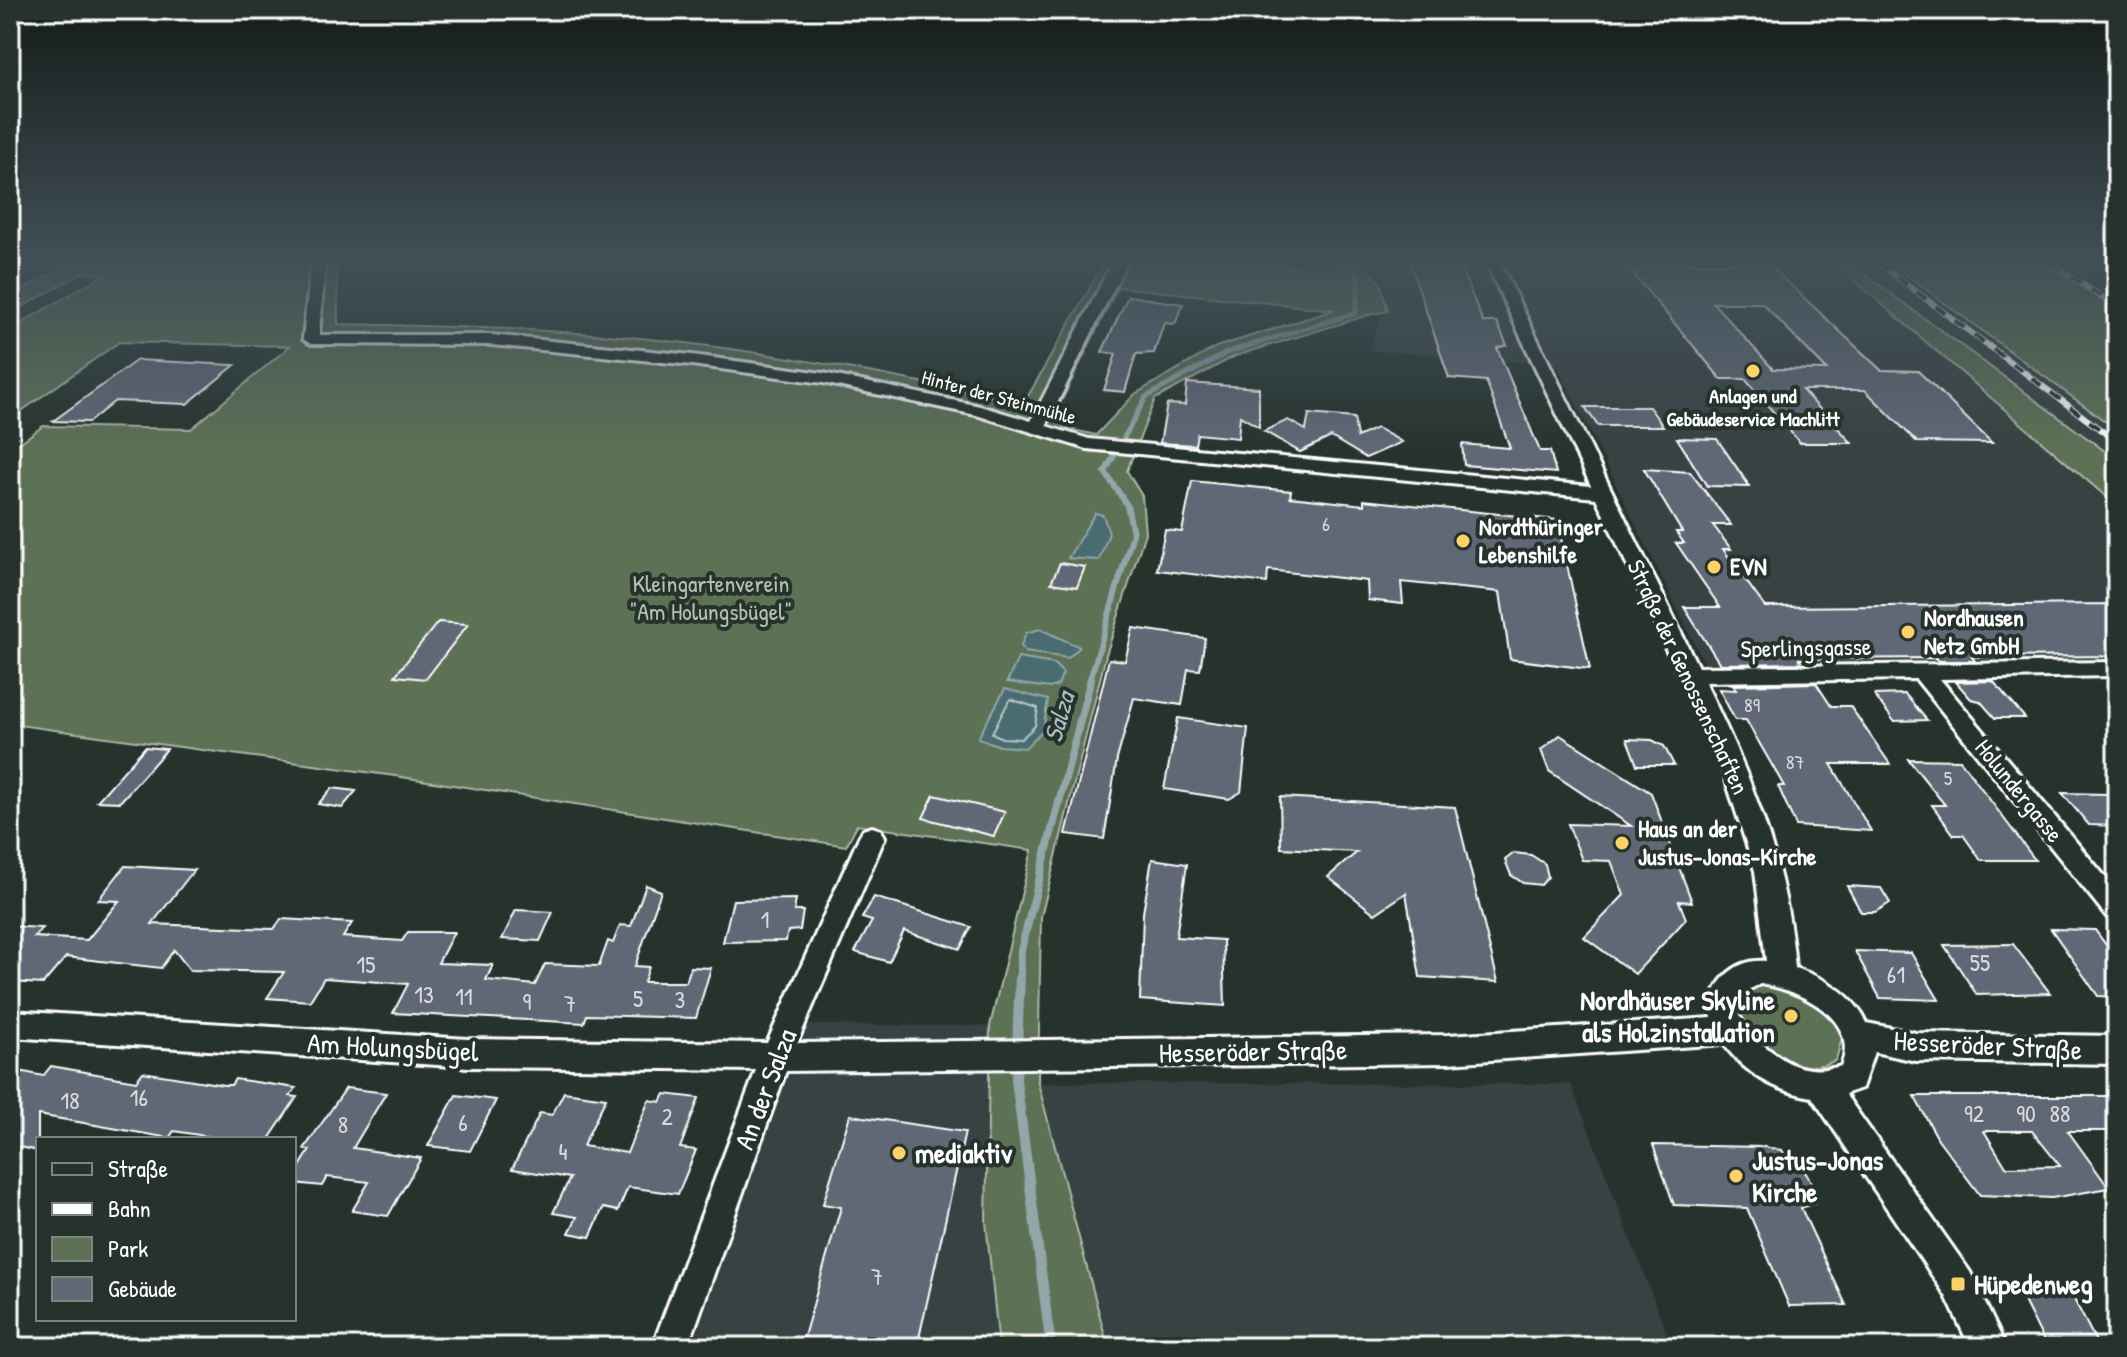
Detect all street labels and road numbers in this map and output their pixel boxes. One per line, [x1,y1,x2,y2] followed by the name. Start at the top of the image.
[919,363,1079,430] street label: Hinter der Steinmühle
[1620,554,1757,799] street label: Straße der Genossenschaften
[1740,630,1872,664] street label: Sperlingsgasse
[1968,732,2072,849] street label: Holundergasse
[1893,1021,2083,1069] street label: Hesseröder Straße
[725,1023,805,1155] street label: An der Salza
[306,1024,480,1070] street label: Am Holungsbügel
[1158,1030,1348,1072] street label: Hesseröder Straße

